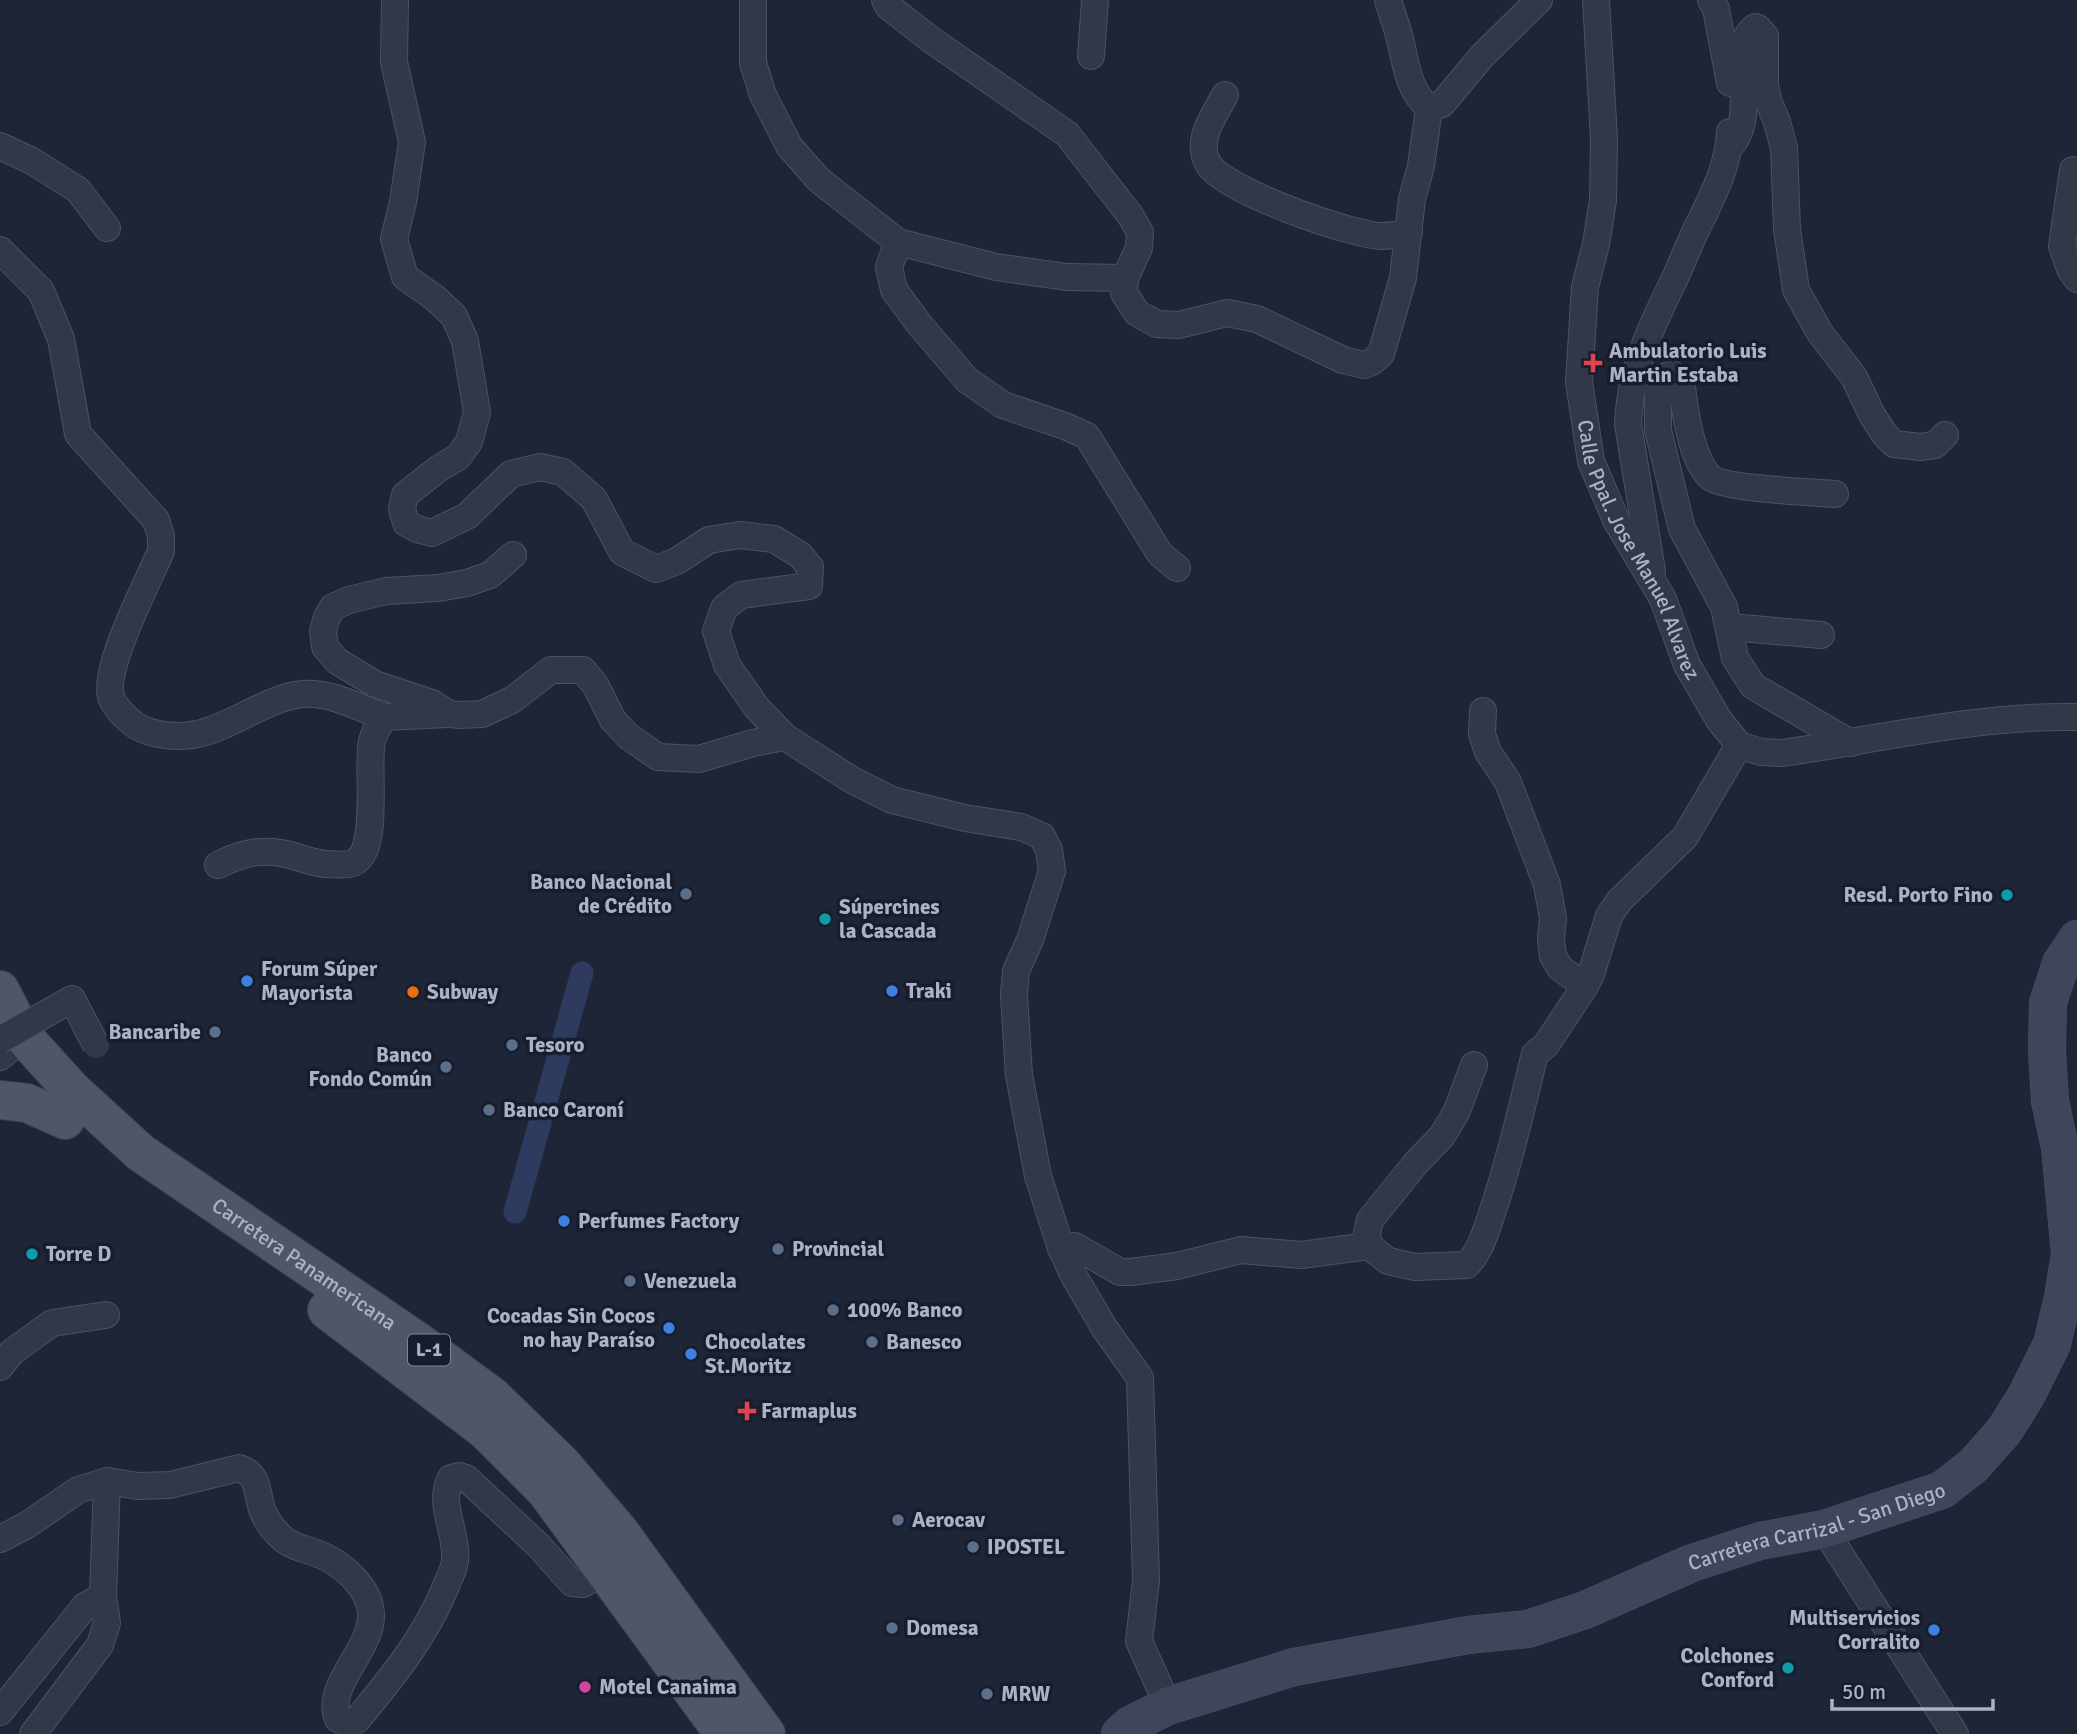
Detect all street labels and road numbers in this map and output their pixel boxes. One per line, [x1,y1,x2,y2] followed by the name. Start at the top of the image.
[1572,418,1706,684] street label: Calle Ppal. Jose Manuel Alvarez
[207,1192,401,1336] street label: Carretera Panamericana
[408,1334,450,1366] road number: L-1
[1685,1477,1949,1576] street label: Carretera Carrizal - San Diego

